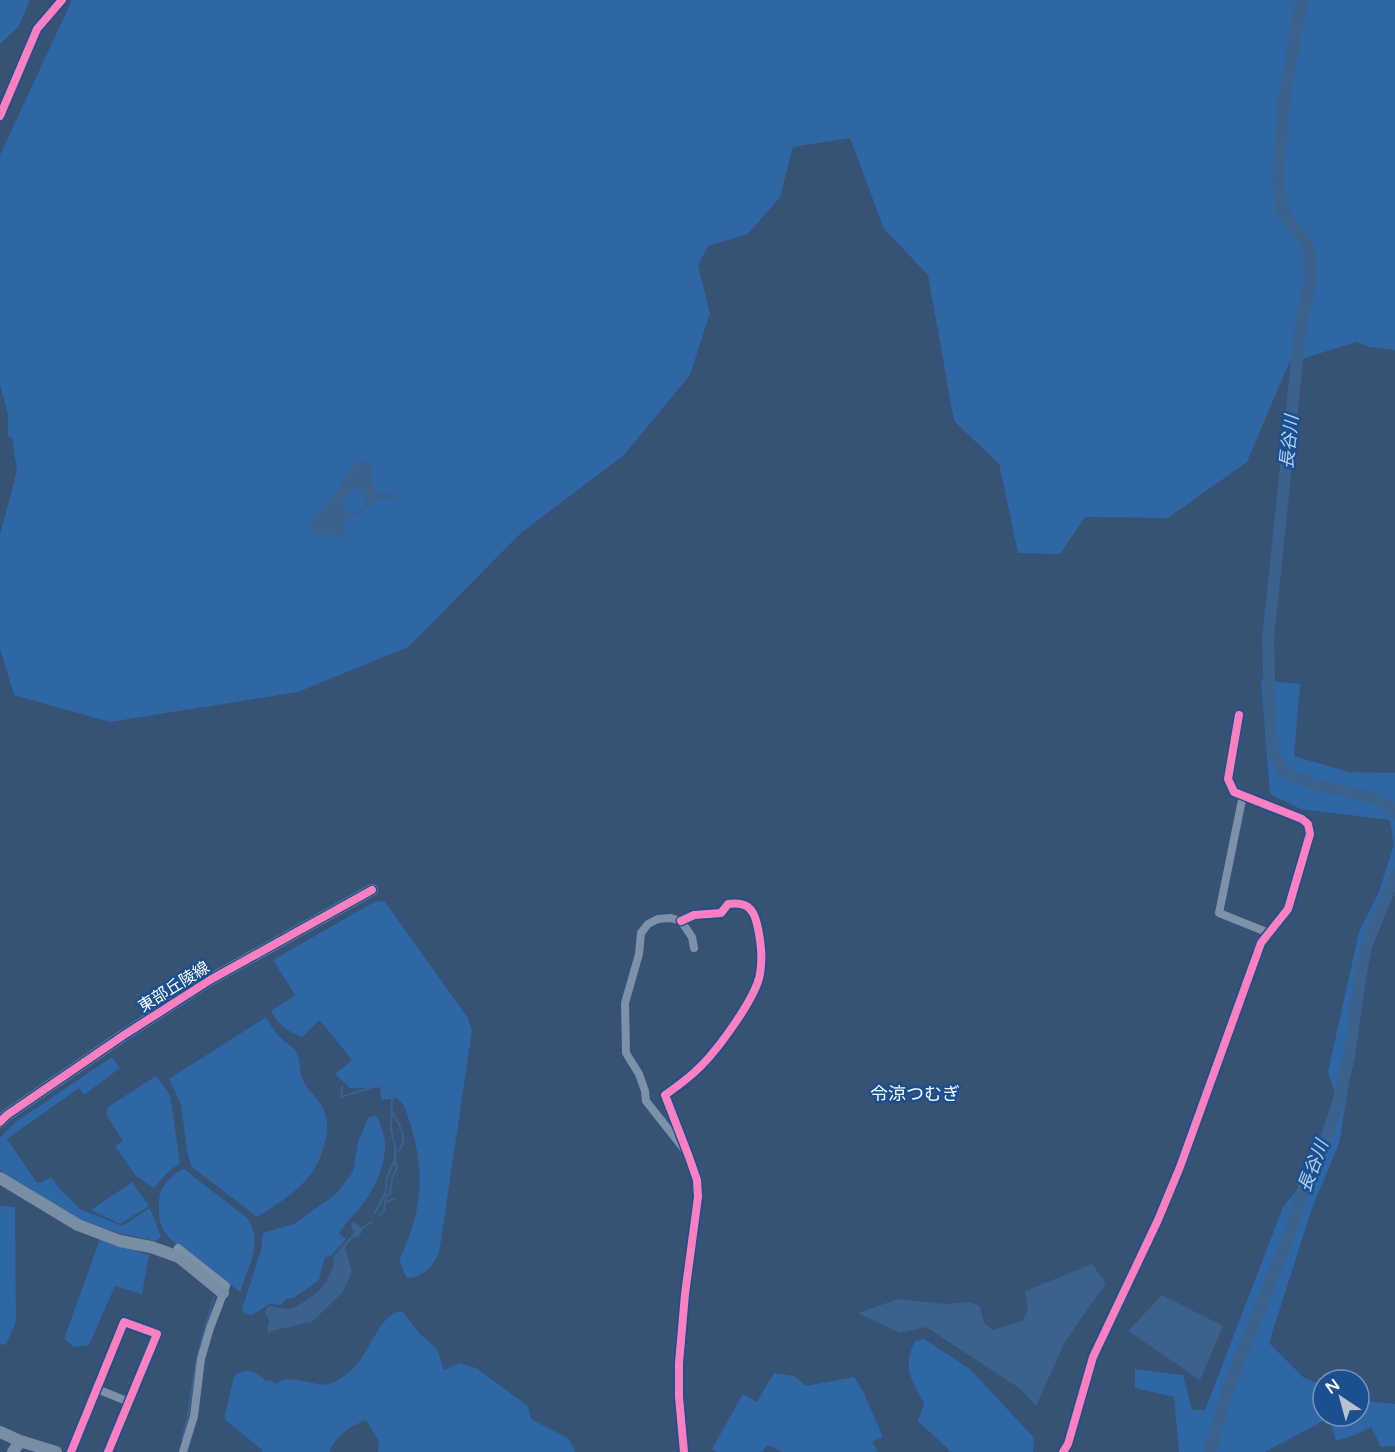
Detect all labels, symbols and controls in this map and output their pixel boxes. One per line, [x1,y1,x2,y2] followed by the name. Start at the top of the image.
[1275,412,1303,470] water label: 長谷川
[135,957,213,1017] street label: 東部丘陵線
[870,1083,960,1105] district label: 令涼つむぎ
[1293,1135,1334,1195] water label: 長谷川
[1311,1368,1371,1428] north arrow
[1322,1375,1344,1399] text: N

